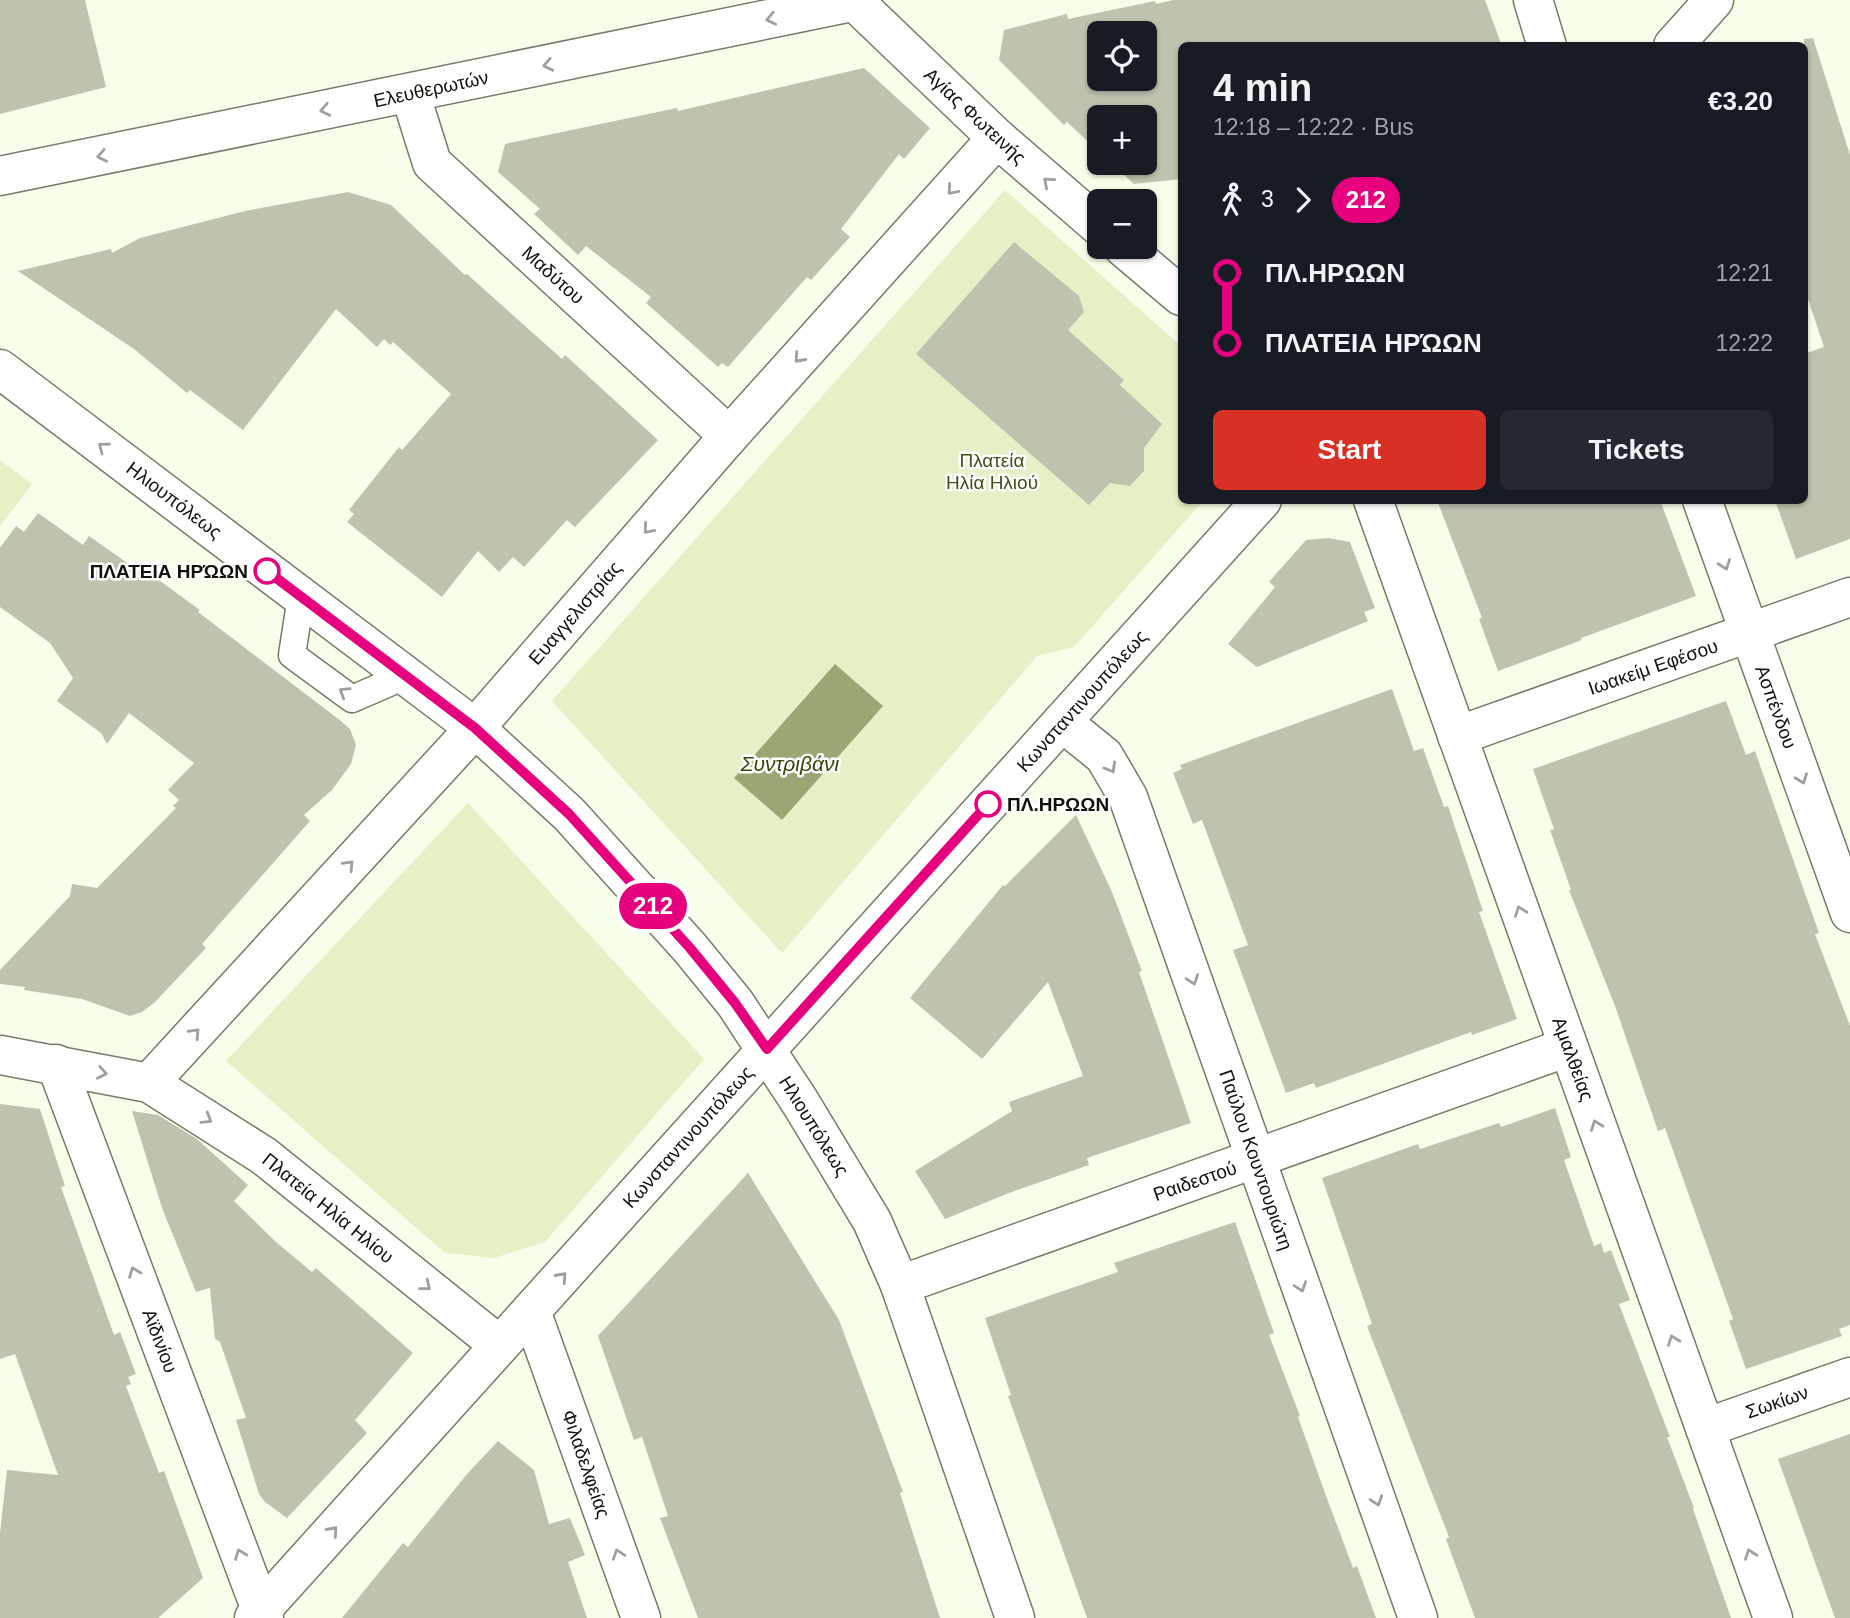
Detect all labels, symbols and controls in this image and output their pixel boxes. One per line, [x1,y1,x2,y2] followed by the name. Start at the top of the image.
[765,10,777,25] one-way arrow
[1087,21,1157,259] map controls
[1087,21,1157,91] button: locate
[542,56,554,71] one-way arrow
[920,64,1030,168] street label: Αγίας Φωτεινής
[372,67,490,111] street label: Ελευθερωτών
[1213,67,1312,109] text: 4 min
[1708,86,1773,116] text: €3.20
[319,102,331,117] one-way arrow
[1087,105,1157,175] button: +
[1213,114,1414,140] text: 12:18 – 12:22 · Bus
[96,147,108,162] one-way arrow
[1043,178,1056,190] one-way arrow
[948,181,960,194] one-way arrow
[1213,181,1251,219] icon: walk
[1284,181,1322,219] icon: forward
[1261,186,1274,212] text: 3
[1346,186,1386,213] text: 212
[1087,189,1157,259] button: −
[518,242,588,308] street label: Μαδύτου
[1265,258,1405,288] text: ΠΛ.ΗΡΩΩΝ
[1715,260,1773,286] text: 12:21
[1265,328,1482,358] text: ΠΛΑΤΕΙΑ ΗΡΏΩΝ
[1715,330,1773,356] text: 12:22
[795,350,807,363] one-way arrow
[1213,410,1486,490] button: Start
[1500,410,1773,490] button: Tickets
[98,442,111,455] one-way arrow
[946,450,1038,493] park label: Πλατεία Ηλία Ηλιού
[122,457,226,543] street label: Ηλιουπόλεως
[644,520,656,533] one-way arrow
[525,557,625,669] street label: Ευαγγελιστρίας
[254,558,280,584] marker: ΠΛΑΤΕΙΑ ΗΡΏΩΝ
[1717,558,1731,570] one-way arrow
[90,561,248,582] place label: ΠΛΑΤΕΙΑ ΗΡΏΩΝ
[1013,626,1151,776] street label: Κωνσταντινουπόλεως
[1585,635,1721,699] street label: Ιωακείμ Εφέσου
[1751,663,1801,751] street label: Ασπένδου
[339,687,352,700] one-way arrow
[740,752,839,775] water label: Συντριβάνι
[1103,761,1116,774] one-way arrow
[1794,772,1808,784] one-way arrow
[975,791,1001,817] marker: ΠΛ.ΗΡΩΩΝ
[1007,794,1109,815] place label: ΠΛ.ΗΡΩΩΝ
[341,860,353,873] one-way arrow
[613,883,693,929] line badge: 212
[633,892,673,919] text: 212
[1514,906,1528,918] one-way arrow
[1185,974,1199,986] one-way arrow
[1548,1014,1598,1104] street label: Αμαλθείας
[187,1028,199,1041] one-way arrow
[619,1062,757,1212] street label: Κωνσταντινουπόλεως
[96,1065,108,1080] one-way arrow
[1215,1067,1297,1253] street label: Παύλου Κουντουριώτη
[775,1072,853,1180] street label: Ηλιουπόλεως
[199,1111,212,1124] one-way arrow
[1591,1120,1605,1132] one-way arrow
[258,1149,398,1267] street label: Πλατεία Ηλία Ηλίου
[1151,1157,1239,1205] street label: Ραιδεστού
[128,1267,142,1279] one-way arrow
[554,1272,566,1285] one-way arrow
[419,1278,431,1291] one-way arrow
[1293,1280,1307,1293] one-way arrow
[138,1306,182,1376] street label: Αϊδινίου
[1667,1334,1681,1346] one-way arrow
[1743,1382,1811,1422] street label: Σωκίων
[558,1407,614,1521] street label: Φιλαδελφείας
[1369,1495,1383,1507] one-way arrow
[324,1526,337,1539] one-way arrow
[612,1548,626,1560] one-way arrow
[1744,1548,1758,1560] one-way arrow
[234,1549,248,1561] one-way arrow

